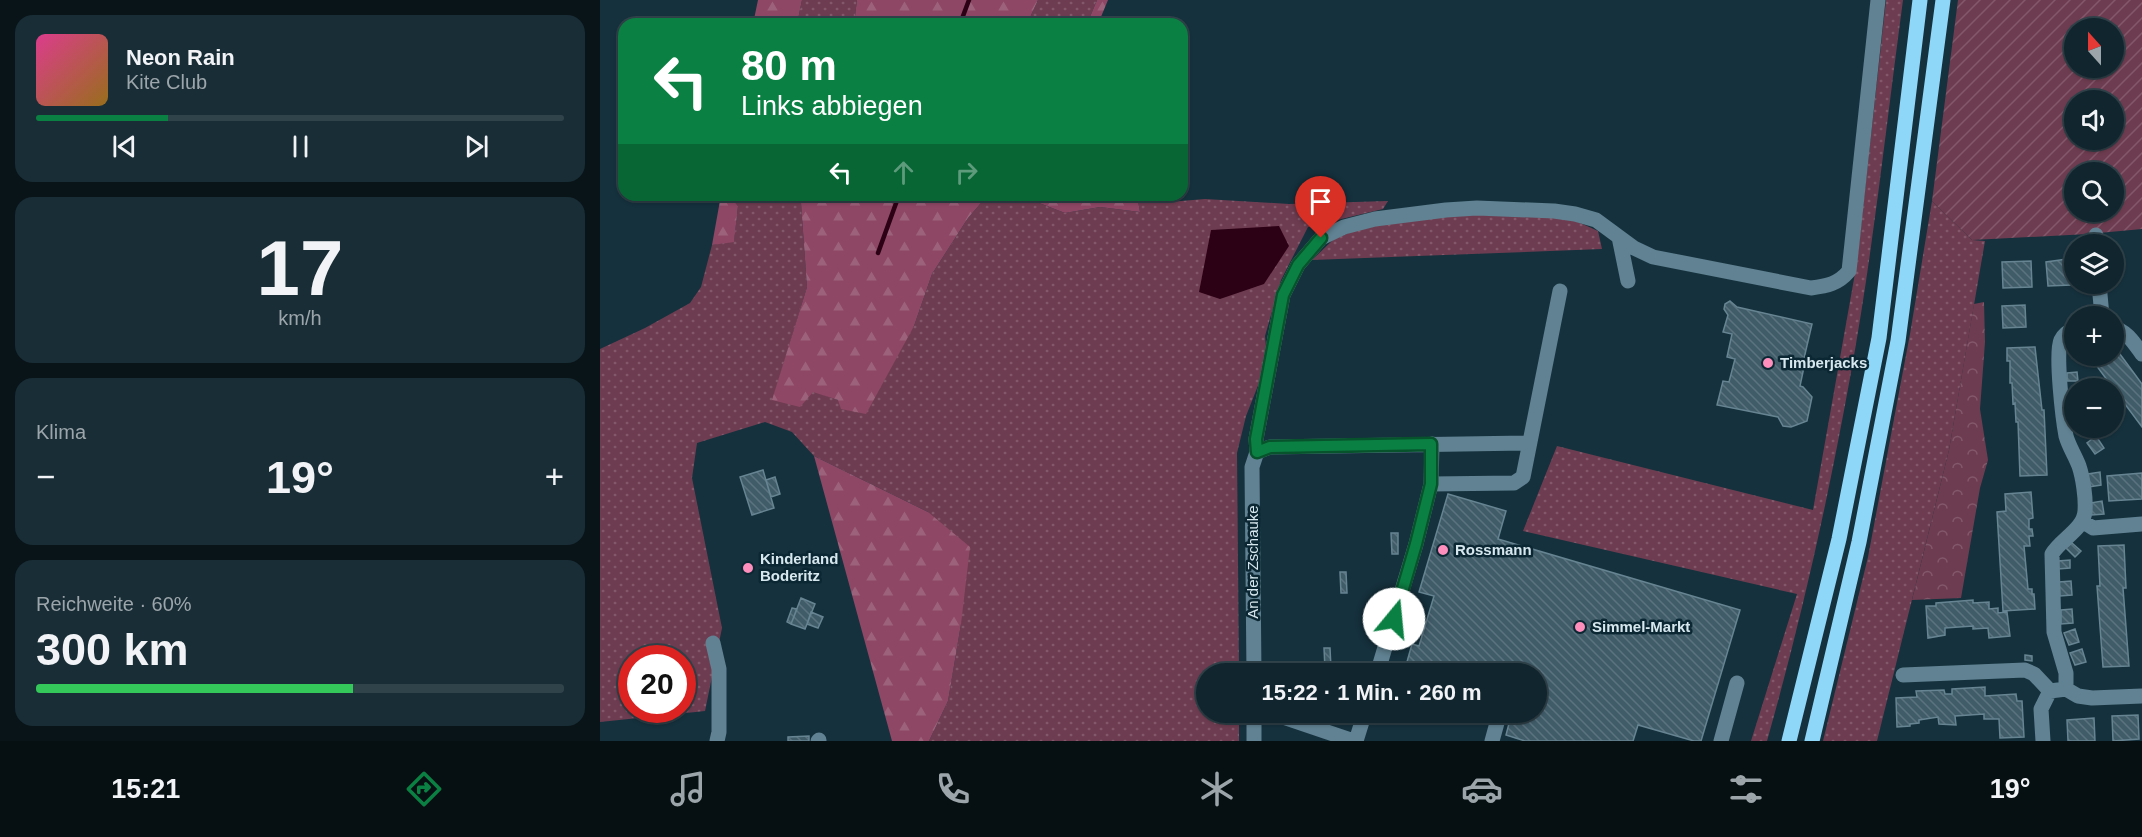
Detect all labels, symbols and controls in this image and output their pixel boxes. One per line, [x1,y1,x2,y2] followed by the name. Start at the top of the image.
[2064,18,2124,78] north arrow
[2064,18,2124,438] map controls
[642,42,720,120] icon: left
[741,42,837,89] text: 80 m
[126,45,235,70] text: Neon Rain
[126,71,207,93] text: Kite Club
[2064,90,2124,150] button: sound
[741,91,923,121] text: Links abbiegen
[108,130,141,163] icon: previous
[284,130,317,163] icon: pause
[460,130,493,163] icon: next
[824,156,857,189] icon: left
[887,156,920,189] icon: ahead
[950,156,983,189] icon: right
[2064,162,2124,222] button: search
[1295,176,1346,238] pin
[1304,185,1337,218] icon: arrive
[257,224,343,312] text: 17
[2064,234,2124,294] button: layers
[2064,306,2124,366] button: +
[278,307,322,329] text: km/h
[1780,354,1867,371] place label: Timberjacks
[1761,356,1775,370] marker: Timberjacks
[2064,378,2124,438] button: −
[36,421,86,443] text: Klima
[266,452,334,503] text: 19°
[36,458,55,495] text: −
[545,458,564,495] text: +
[1244,505,1261,619] street label: An der Zschauke
[1455,541,1532,558] place label: Rossmann
[1436,543,1450,557] marker: Rossmann
[760,550,838,584] place label: Kinderland Boderitz
[741,561,755,575] marker: Kinderland Boderitz
[1362,587,1426,651] position arrow
[36,593,192,615] text: Reichweite · 60%
[1592,618,1690,635] place label: Simmel-Markt
[1573,620,1587,634] marker: Simmel-Markt
[36,624,189,675] text: 300 km
[618,645,696,723] speed limit sign: 20
[1261,680,1482,705] text: 15:22 · 1 Min. · 260 m
[403,768,445,810] icon: directions
[667,768,709,810] icon: music
[932,768,974,810] icon: phone
[1196,768,1238,810] icon: climate
[1461,768,1503,810] icon: car
[1725,768,1767,810] icon: filters
[111,774,180,804] text: 15:21
[1990,774,2031,804] text: 19°

